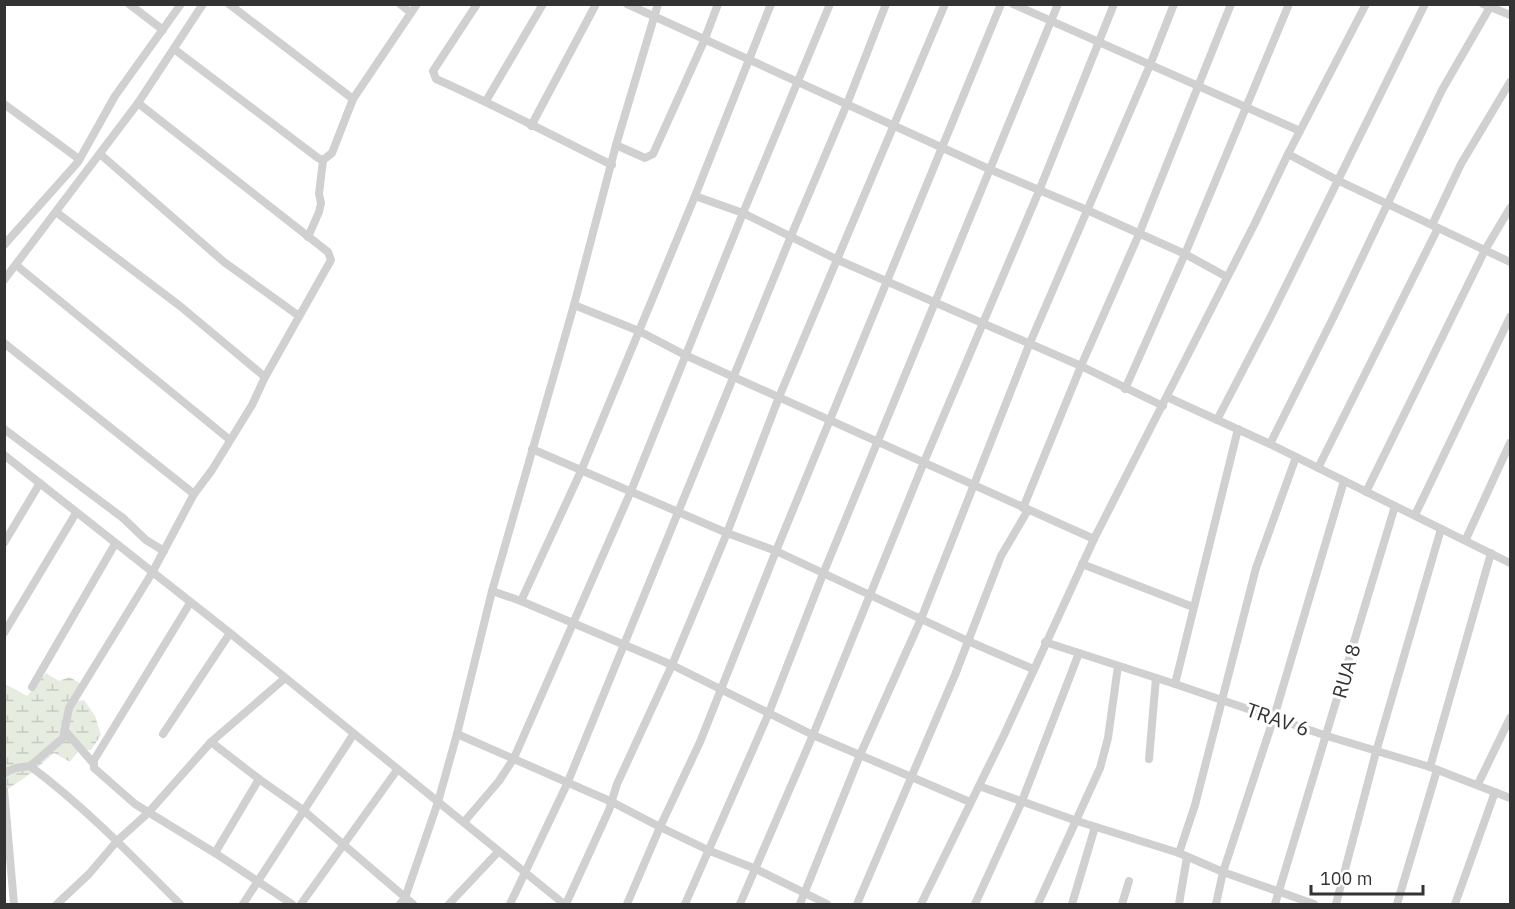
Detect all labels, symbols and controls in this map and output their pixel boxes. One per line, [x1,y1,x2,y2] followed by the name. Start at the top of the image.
[1325,641,1367,701] street label: RUA 8
[1243,696,1313,742] street label: TRAV 6
[1311,858,1424,896] scale bar
[1320,867,1372,890] text: 100 m

